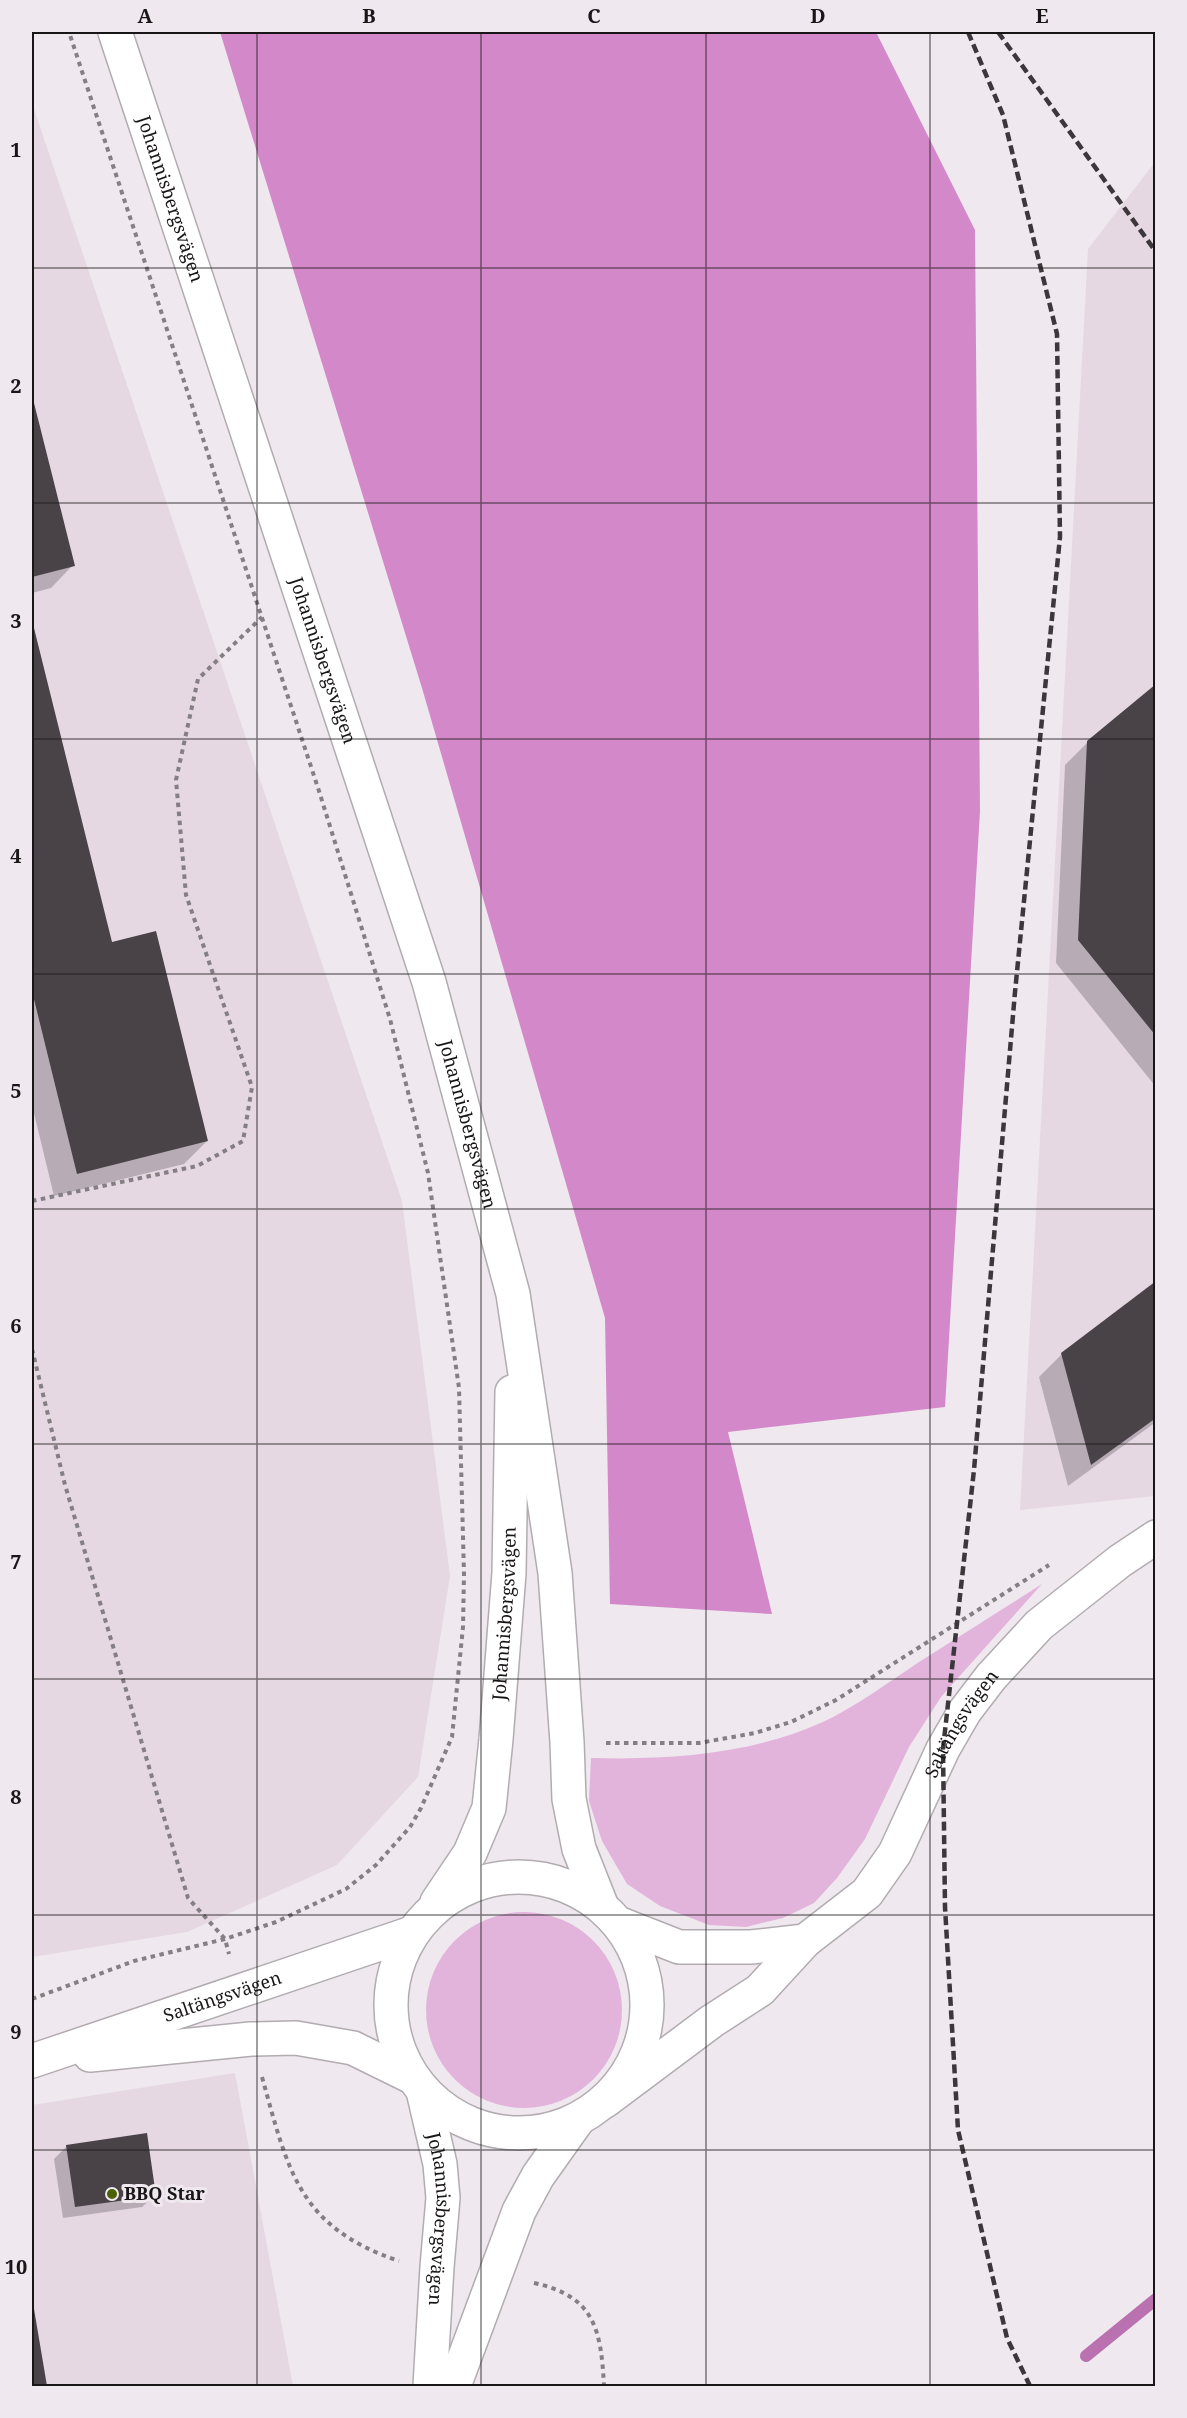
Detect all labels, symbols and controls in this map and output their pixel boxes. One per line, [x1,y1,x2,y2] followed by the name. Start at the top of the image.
[137,2,153,29] text: A
[362,2,376,29] text: B
[587,2,601,29] text: C
[810,2,826,29] text: D
[1035,2,1049,29] text: E
[132,111,210,286] street label: Johannisbergsvägen
[10,136,22,163] text: 1
[10,372,22,399] text: 2
[285,573,363,747] street label: Johannisbergsvägen
[10,607,22,634] text: 3
[10,842,22,869] text: 4
[434,1036,503,1212] street label: Johannisbergsvägen
[10,1077,22,1104] text: 5
[10,1312,22,1339] text: 6
[486,1526,521,1702] street label: Johannisbergsvägen
[10,1548,22,1575] text: 7
[918,1664,1003,1781] street label: Saltängsvägen
[10,1783,22,1810] text: 8
[160,1965,285,2027] street label: Saltängsvägen
[10,2018,22,2045] text: 9
[422,2129,456,2307] street label: Johannisbergsvägen
[124,2181,206,2205] place label: BBQ Star
[105,2187,119,2201] marker: BBQ Star
[5,2253,27,2280] text: 10

